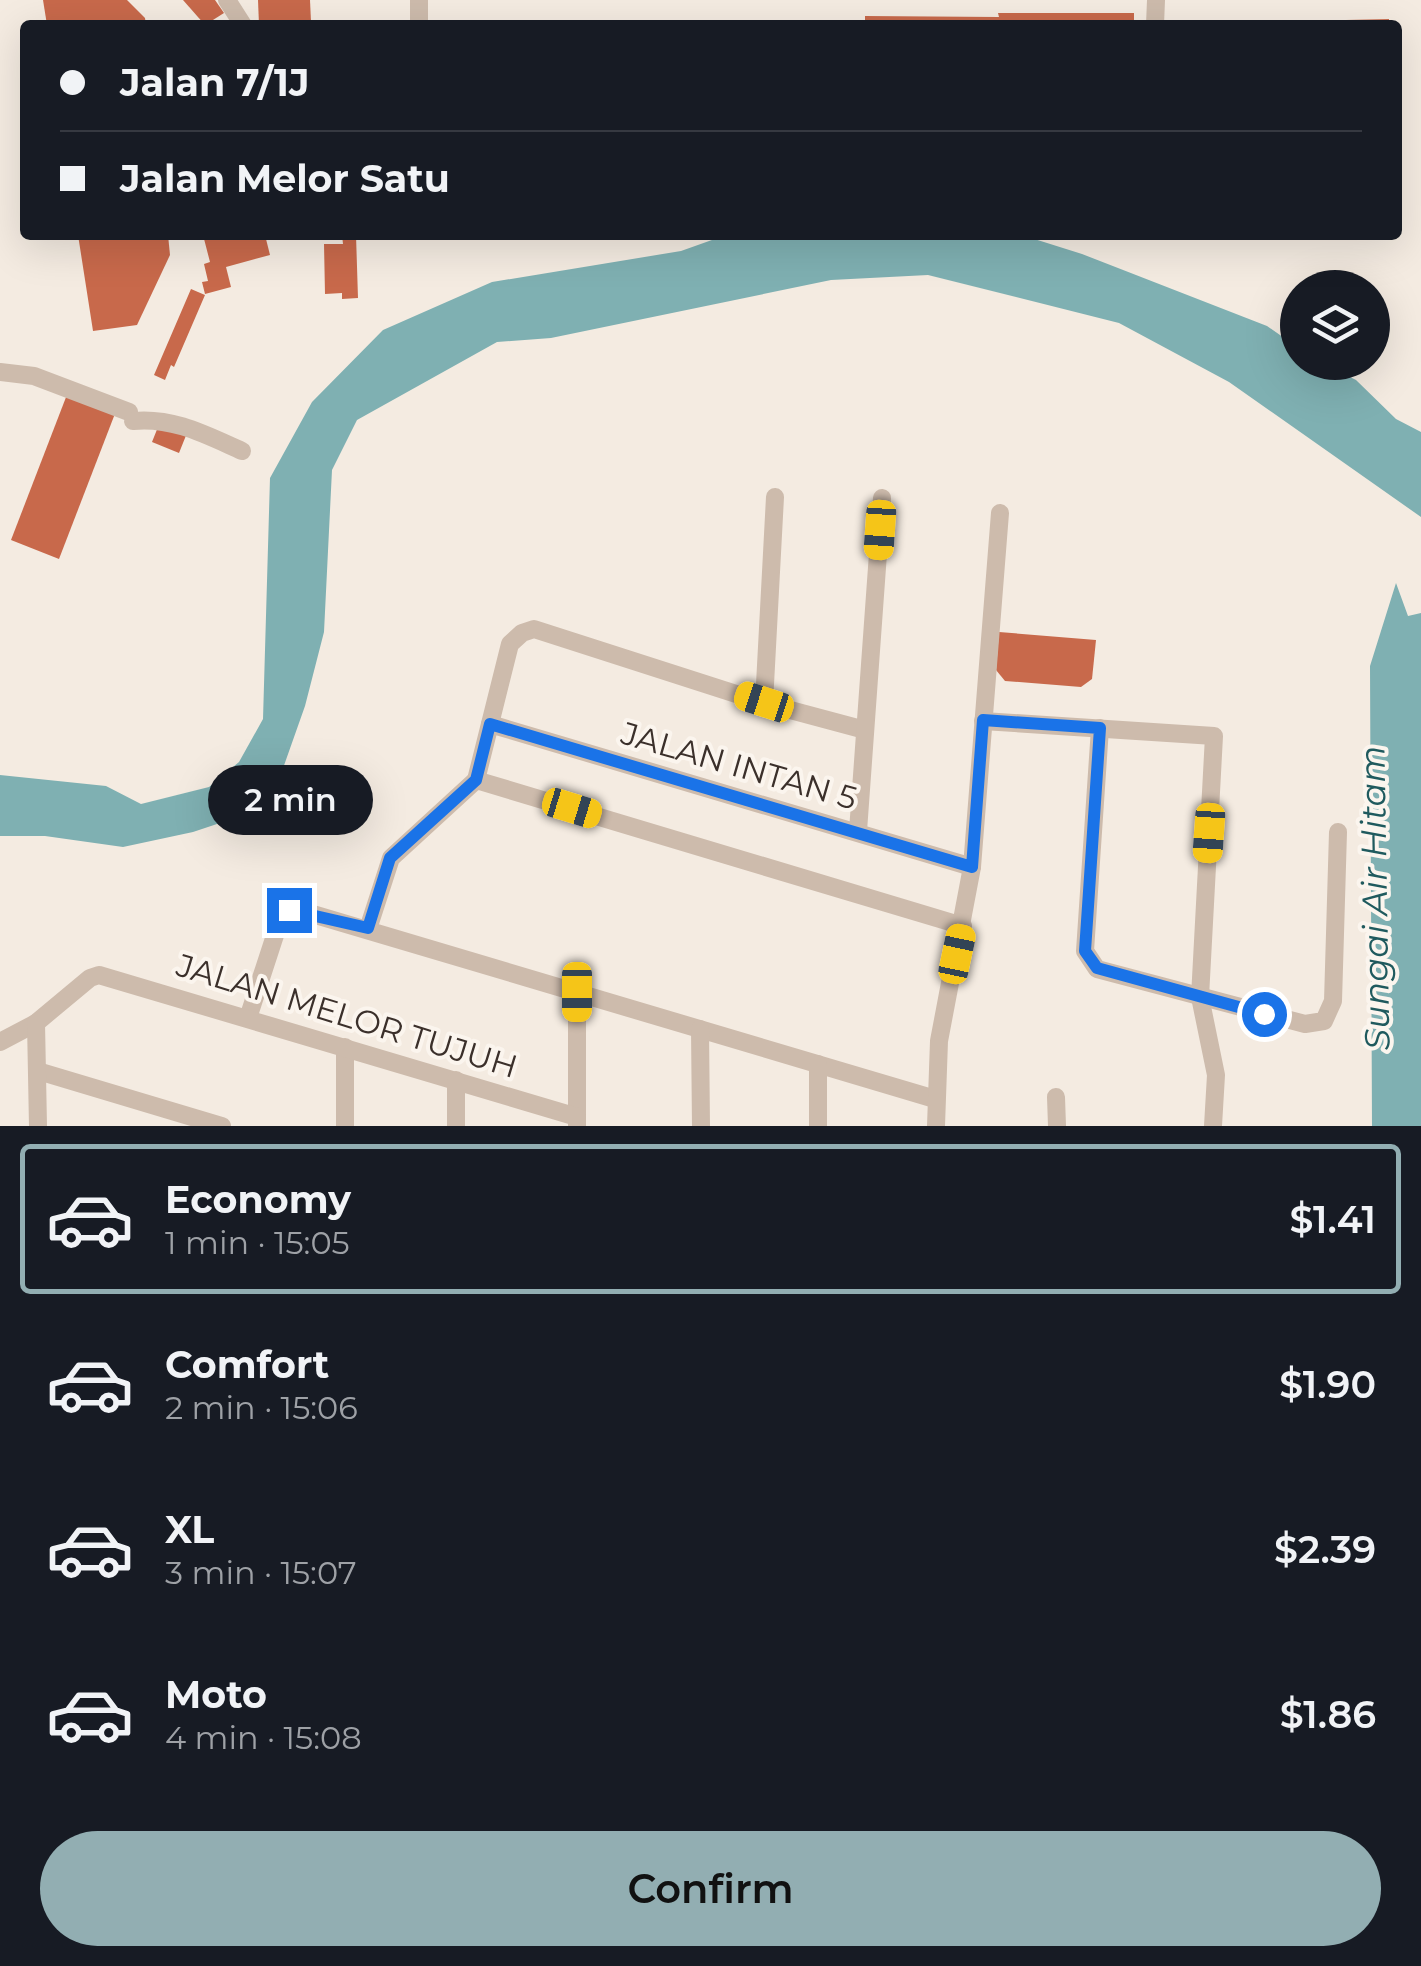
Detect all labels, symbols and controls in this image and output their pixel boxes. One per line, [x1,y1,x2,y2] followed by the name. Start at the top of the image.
[120,59,309,106] text: Jalan 7/1J
[120,155,450,202] text: Jalan Melor Satu
[1280,270,1390,380] map controls
[1280,270,1390,380] button: layers
[863,499,897,561] car
[731,678,797,726] car
[616,713,861,818] street label: JALAN INTAN 5
[1350,745,1399,1051] water label: Sungai Air Hitam
[206,765,372,835] callout: 2 min
[244,780,337,819] text: 2 min
[539,785,605,831] car
[1192,802,1226,864] car
[267,888,312,933] route end
[936,922,978,986] car
[171,945,522,1086] street label: JALAN MELOR TUJUH
[562,962,592,1022] car
[1242,992,1287,1037] route start
[45,1174,135,1264] icon: car
[165,1176,351,1223] text: Economy
[1290,1196,1376,1243] text: $1.41
[165,1223,350,1262] text: 1 min · 15:05
[45,1339,135,1429] icon: car
[165,1341,329,1388] text: Comfort
[1279,1361,1376,1408] text: $1.90
[165,1388,358,1427] text: 2 min · 15:06
[45,1504,135,1594] icon: car
[165,1506,214,1553] text: XL
[1274,1526,1376,1573] text: $2.39
[165,1553,357,1592] text: 3 min · 15:07
[45,1669,135,1759] icon: car
[165,1671,267,1718] text: Moto
[1280,1691,1376,1738] text: $1.86
[165,1718,362,1757] text: 4 min · 15:08
[40,1831,1381,1946] button: Confirm

